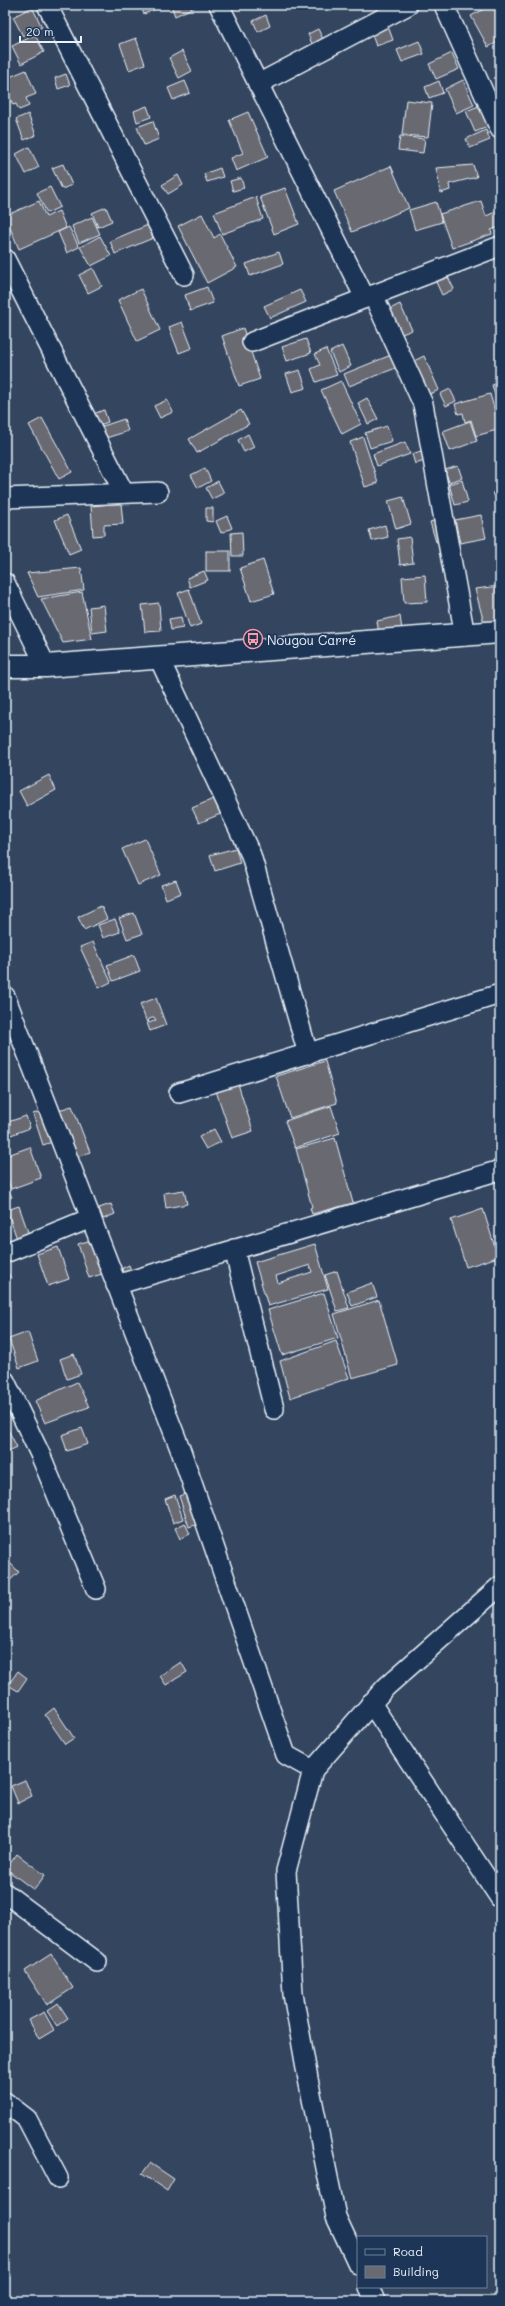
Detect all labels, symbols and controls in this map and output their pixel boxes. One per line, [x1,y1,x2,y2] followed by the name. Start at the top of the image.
[20,18,81,44] scale bar
[26,23,54,39] text: 20 m
[242,628,264,650] bus stop icon: Nougou Carré
[267,631,356,648] place label: Nougou Carré
[357,2236,487,2288] legend
[393,2243,423,2259] text: Road
[393,2263,439,2279] text: Building

